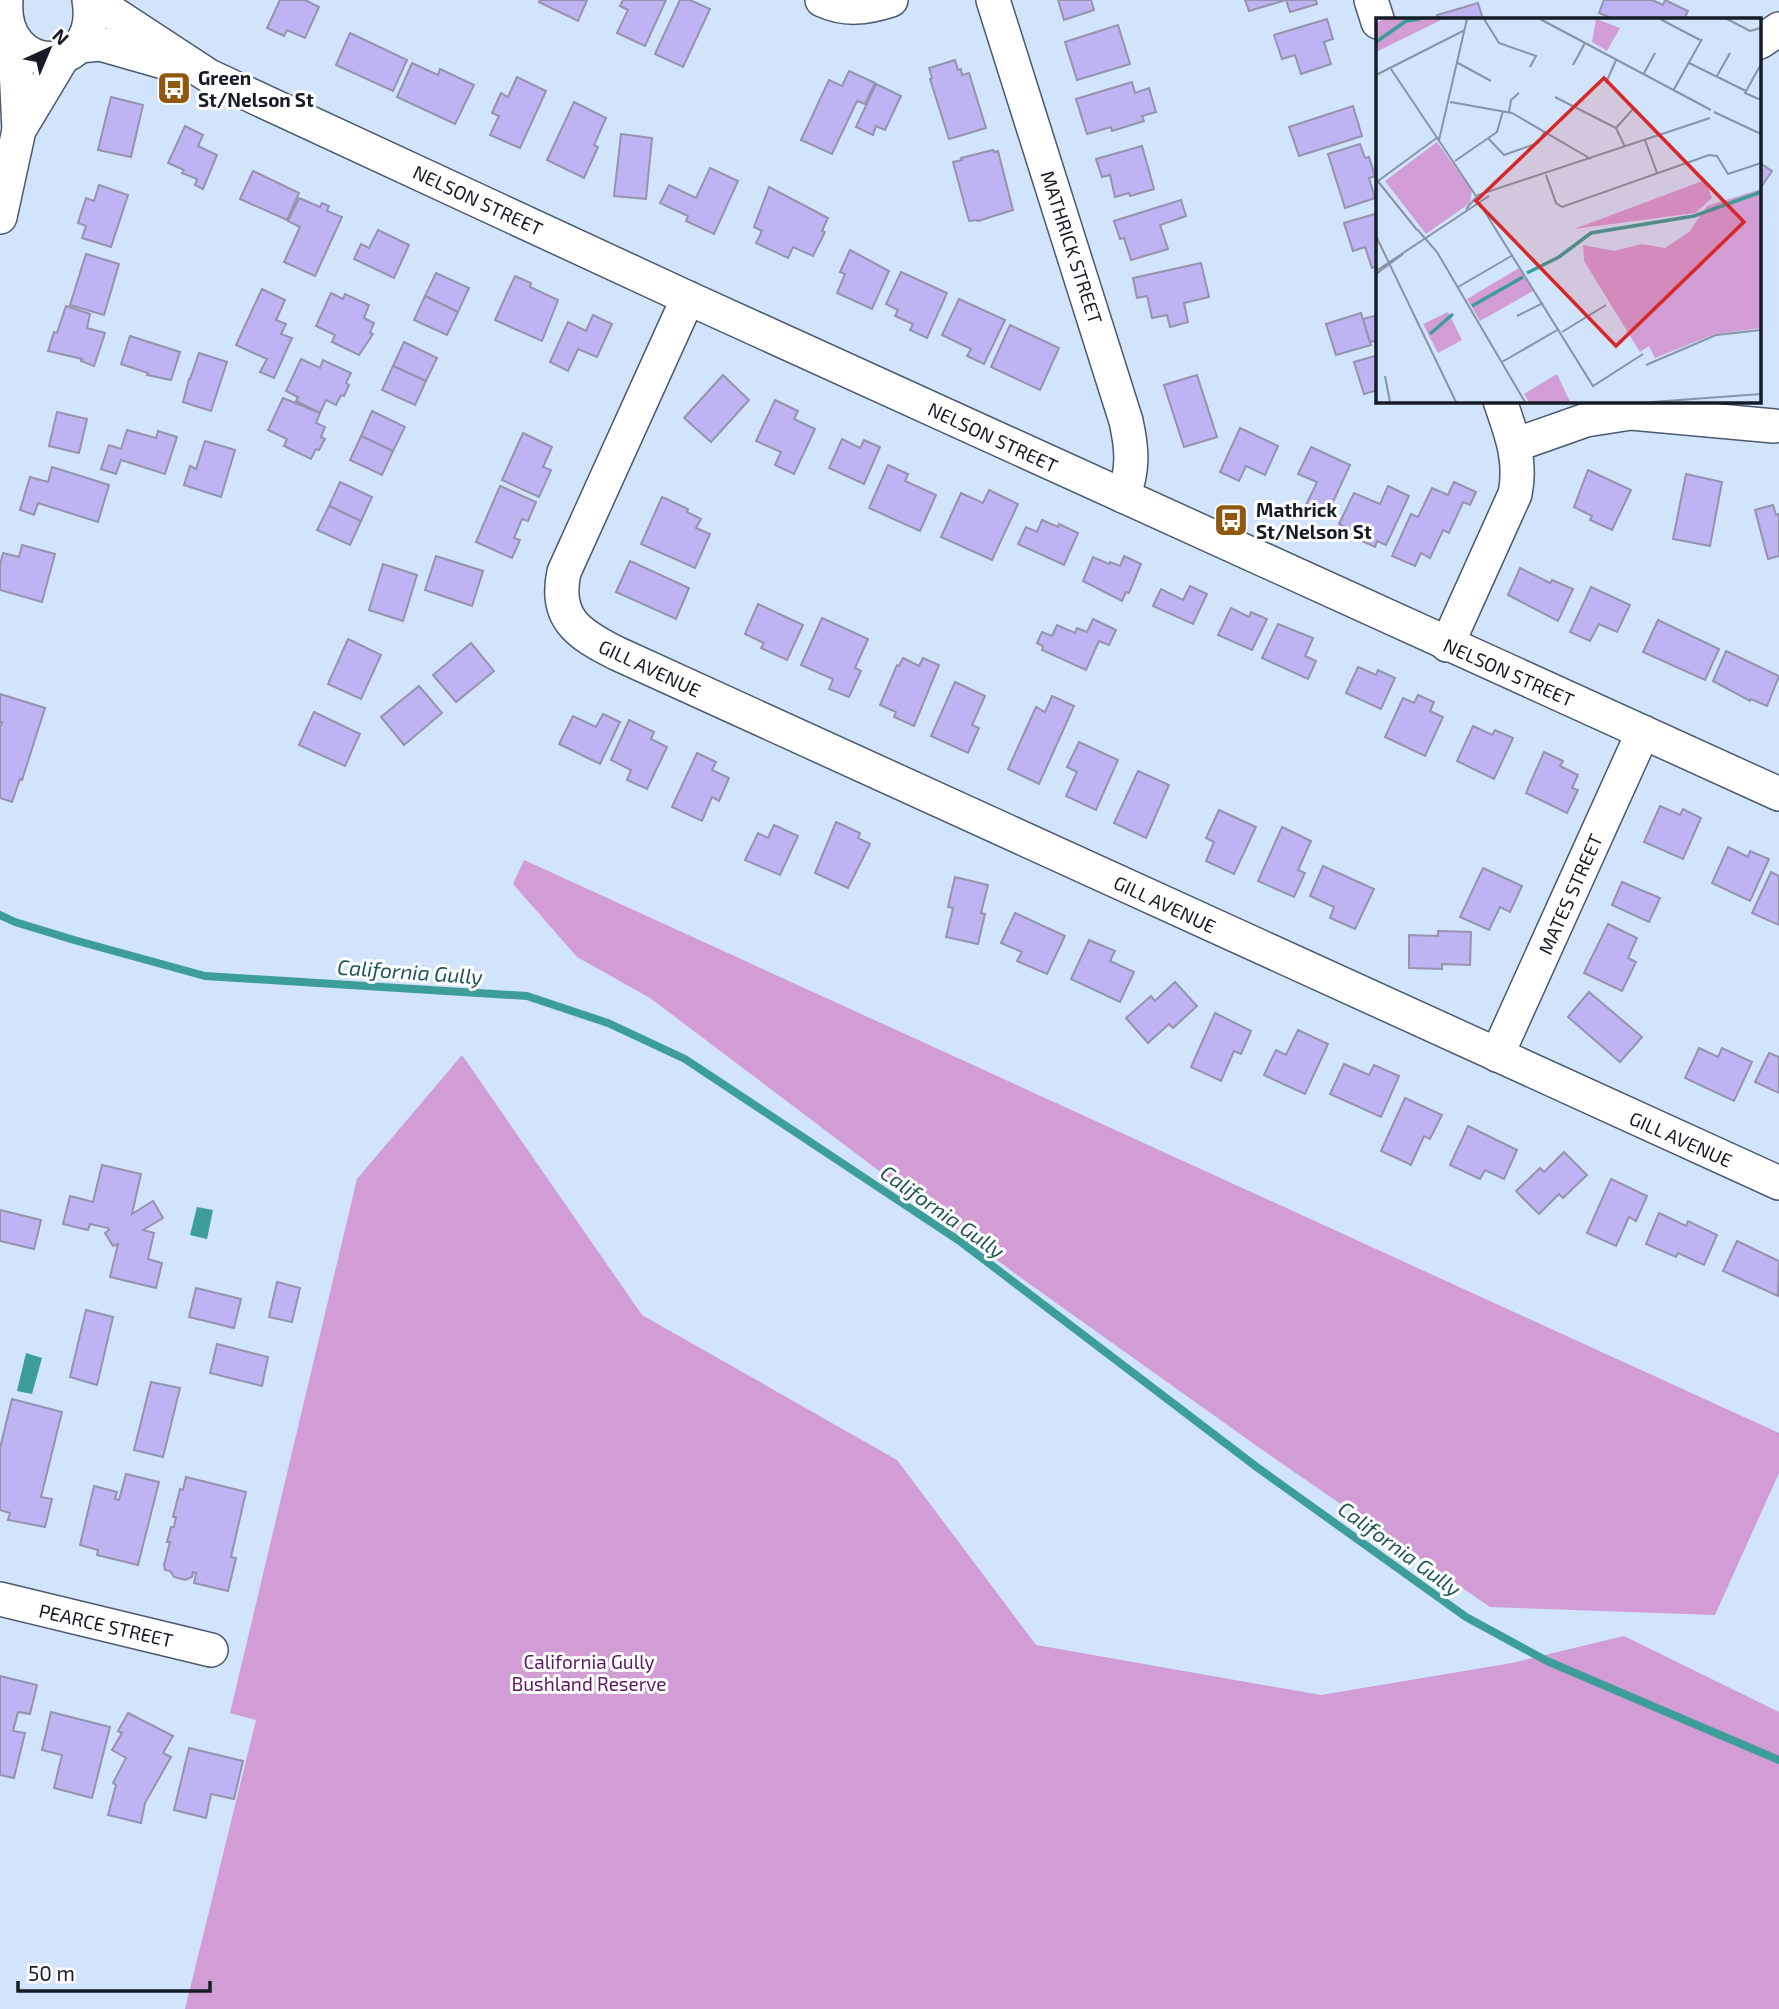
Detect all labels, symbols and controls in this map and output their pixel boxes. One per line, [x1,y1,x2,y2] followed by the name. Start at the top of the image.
[14,14,84,84] north arrow
[1376,18,1762,402] inset map
[48,23,74,49] text: N
[198,66,314,111] place label: Green St/Nelson St
[155,69,193,107] bus stop icon: Green St/Nelson St
[409,160,547,240] street label: NELSON STREET
[1036,168,1108,326] street label: MATHRICK STREET
[924,397,1062,477] street label: NELSON STREET
[1256,498,1372,543] place label: Mathrick St/Nelson St
[1212,501,1250,539] bus stop icon: Mathrick St/Nelson St
[1440,633,1578,711] street label: NELSON STREET
[595,634,705,702] street label: GILL AVENUE
[1533,830,1607,958] street label: MATES STREET
[1110,870,1220,938] street label: GILL AVENUE
[337,953,483,990] water label: California Gully
[1626,1106,1736,1172] street label: GILL AVENUE
[876,1159,1010,1264] water label: California Gully
[1333,1495,1466,1602] water label: California Gully
[37,1598,175,1652] street label: PEARCE STREET
[511,1650,667,1695] park label: California Gully Bushland Reserve
[18,1950,210,1994] scale bar
[28,1960,75,1985] text: 50 m

